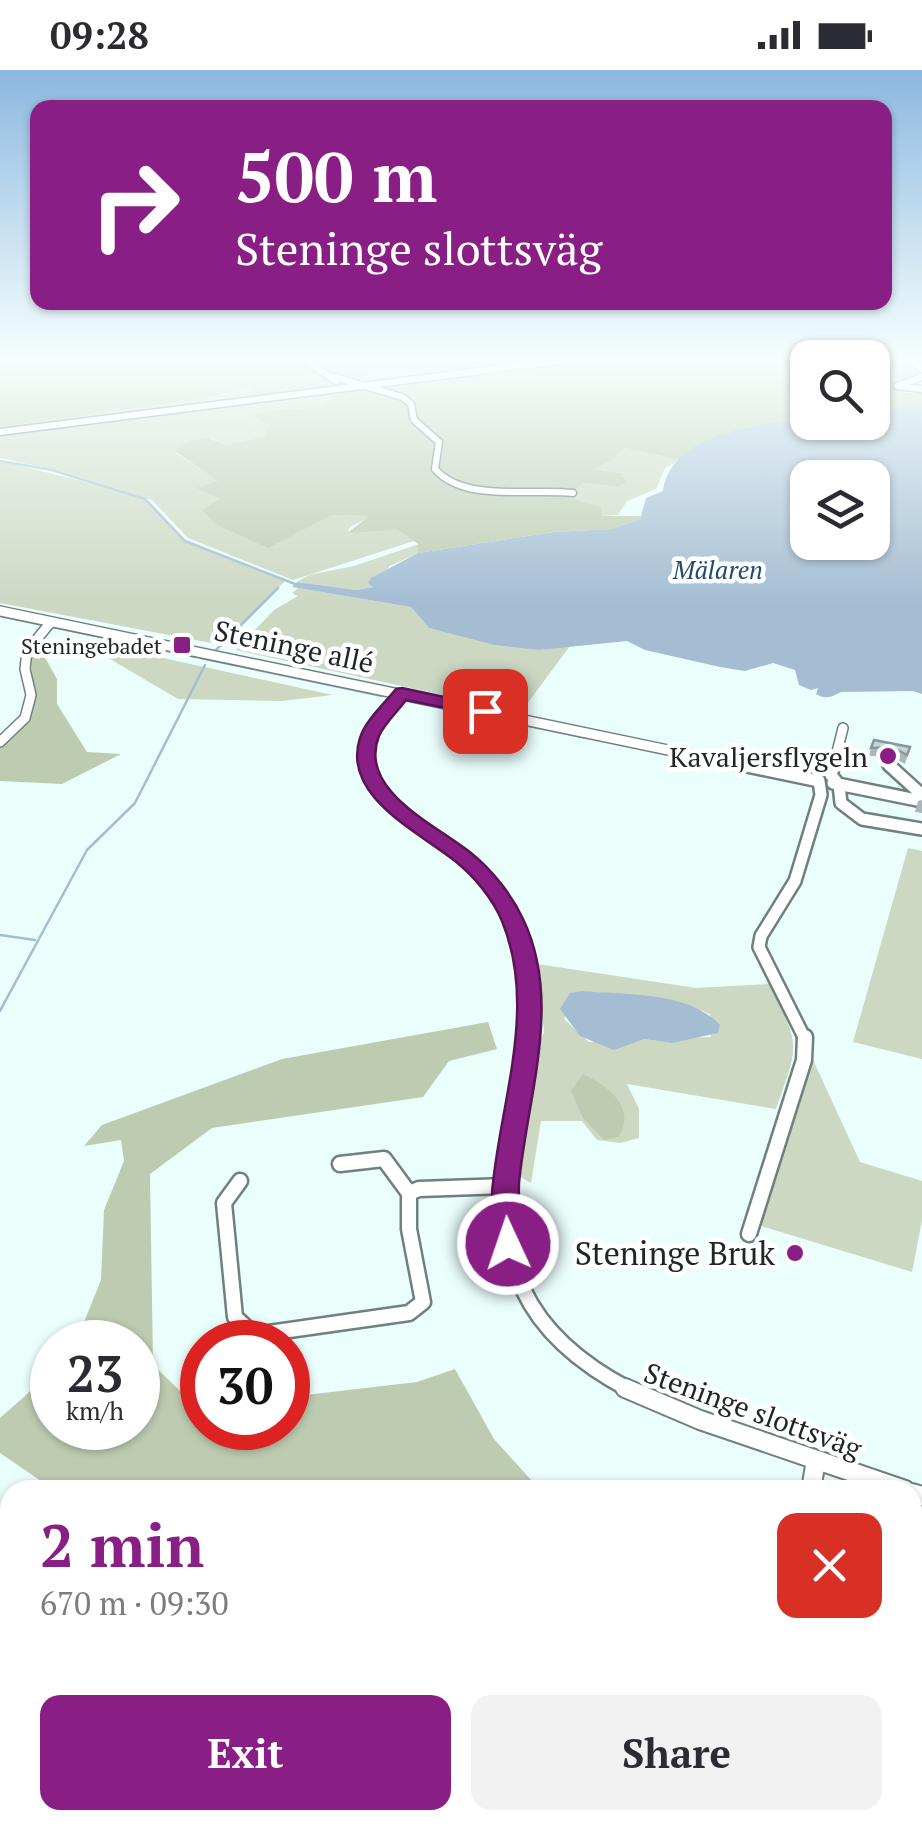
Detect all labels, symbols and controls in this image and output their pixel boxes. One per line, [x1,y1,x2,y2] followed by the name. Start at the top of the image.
[50,10,149,60] text: 09:28
[235,129,437,222] text: 500 m
[70,140,200,270] icon: right
[235,218,602,278] text: Steninge slottsväg
[790,340,890,560] map controls
[790,340,890,440] button: search
[790,460,890,560] button: layers
[672,553,763,586] water label: Mälaren
[211,611,377,681] street label: Steninge allé
[21,631,162,660] place label: Steningebadet
[171,634,193,656] marker: Steningebadet
[443,669,528,754] pin
[458,684,513,739] icon: arrive
[669,738,868,775] place label: Kavaljersflygeln
[877,745,899,767] marker: Kavaljersflygeln
[456,1192,560,1296] position arrow
[575,1232,775,1274] place label: Steninge Bruk
[784,1242,806,1264] marker: Steninge Bruk
[180,1320,310,1450] speed limit sign: 30
[67,1340,123,1406] text: 23
[639,1354,868,1467] street label: Steninge slottsväg
[66,1394,124,1427] text: km/h
[40,1505,204,1584] text: 2 min
[777,1513,882,1618] button: close
[40,1582,228,1624] text: 670 m · 09:30
[40,1695,451,1810] button: Exit
[471,1695,882,1810] button: Share

